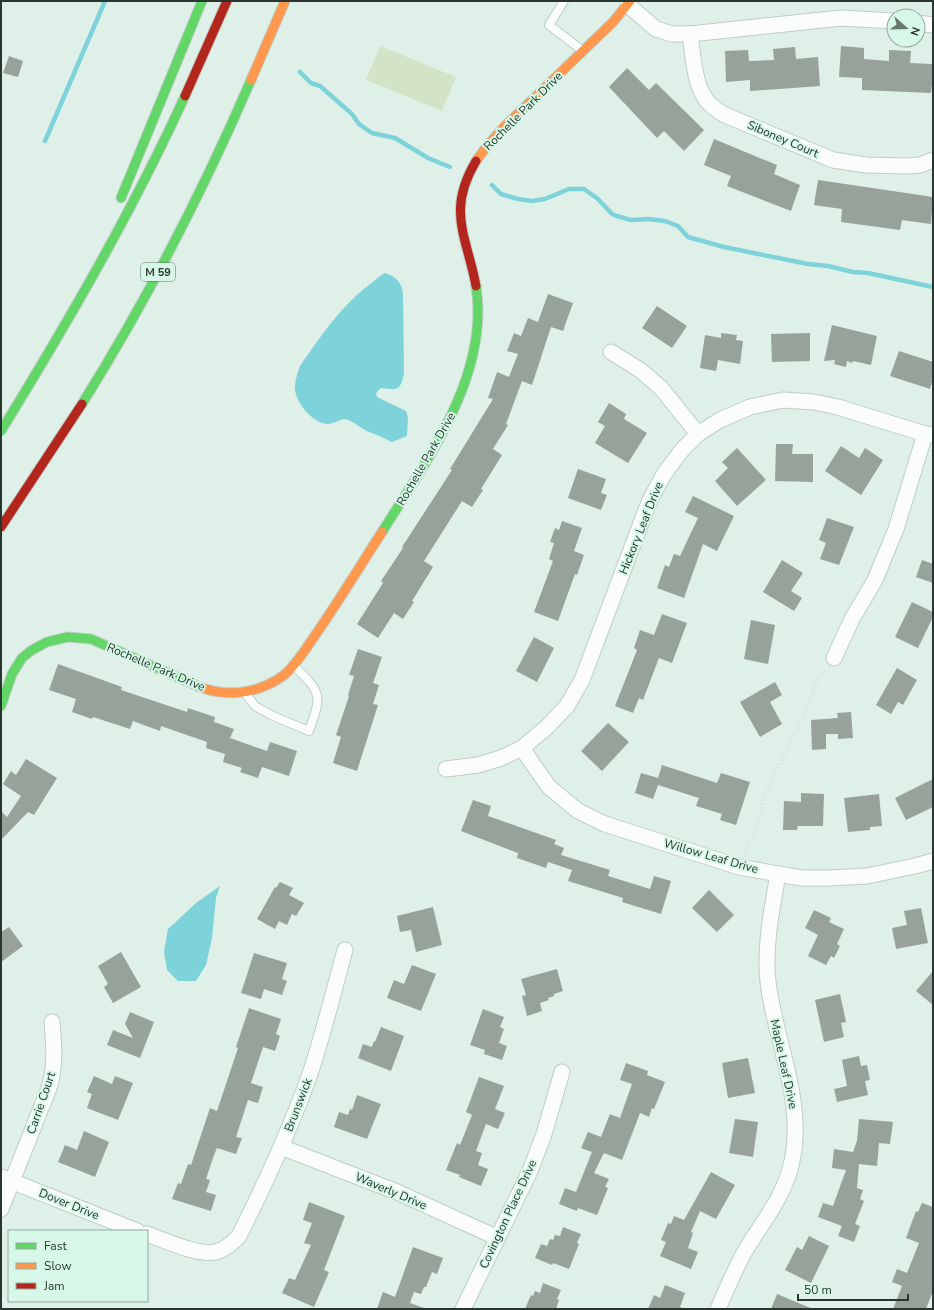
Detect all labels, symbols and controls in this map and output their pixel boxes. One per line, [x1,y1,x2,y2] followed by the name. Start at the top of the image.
[886,8,926,48] north arrow
[906,25,923,38] text: N
[480,68,566,154] street label: Rochelle Park Drive
[745,117,822,162] street label: Siboney Court
[141,263,175,281] road number: M 59
[393,409,459,509] street label: Rochelle Park Drive
[615,479,667,577] street label: Hickory Leaf Drive
[104,639,208,695] street label: Rochelle Park Drive
[662,835,760,877] street label: Willow Leaf Drive
[767,1018,801,1110] street label: Maple Leaf Drive
[23,1069,59,1136] street label: Carrie Court
[280,1075,316,1134] street label: Brunswick
[476,1157,540,1271] street label: Covington Place Drive
[353,1169,429,1213] street label: Waverly Drive
[36,1185,102,1223] street label: Dover Drive
[8,1230,148,1302] legend
[44,1238,67,1254] text: Fast
[44,1258,72,1274] text: Slow
[798,1276,908,1302] scale bar
[43,1278,65,1294] text: Jam
[804,1282,832,1298] text: 50 m

